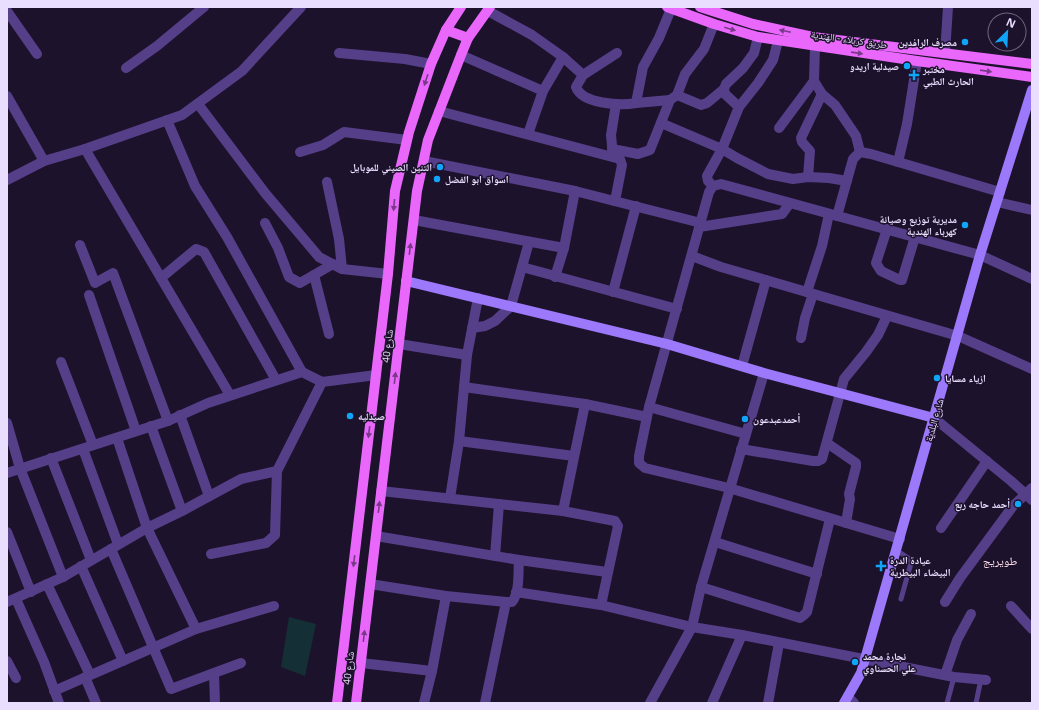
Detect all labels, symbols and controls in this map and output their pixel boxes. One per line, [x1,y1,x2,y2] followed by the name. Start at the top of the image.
[987,12,1027,52] north arrow
[1004,14,1018,31] text: N
[724,26,736,32] one-way arrow
[779,27,791,33] one-way arrow
[810,27,888,51] street label: طريق كربلاء - الهندية
[898,35,957,49] place label: مصرف الرافدين
[960,37,970,47] marker: مصرف الرافدين
[851,50,864,56] one-way arrow
[850,59,899,73] place label: صيدلية اريدو
[902,61,912,71] marker: صيدلية اريدو
[922,62,974,89] place label: مختبر الحارث الطبي
[980,68,992,74] one-way arrow
[908,69,920,81] marker: مختبر الحارث الطبي
[423,74,429,86] one-way arrow
[350,160,432,175] place label: التنين الصيني للموبايل
[435,162,445,172] marker: التنين الصيني للموبايل
[445,172,509,186] place label: اسواق ابو الفضل
[432,174,442,184] marker: اسواق ابو الفضل
[391,199,398,211] one-way arrow
[880,212,958,238] place label: مديرية توزيع وصيانة كهرباء الهندية
[960,220,970,230] marker: مديرية توزيع وصيانة كهرباء الهندية
[407,243,413,255] one-way arrow
[378,328,396,363] street label: شارع 40
[945,371,986,385] place label: ازياء مسايا
[392,372,398,384] one-way arrow
[932,373,942,383] marker: ازياء مسايا
[921,396,947,443] street label: شارع البلدية
[358,409,385,423] place label: صيدليه
[345,411,355,421] marker: صيدليه
[753,412,800,426] place label: أحمدعبدعون
[740,414,750,424] marker: أحمدعبدعون
[366,426,372,438] one-way arrow
[955,497,1010,512] place label: أحمد حاجه ربع
[1013,499,1023,509] marker: أحمد حاجه ربع
[376,501,383,513] one-way arrow
[983,552,1017,569] district label: طويريج
[890,553,951,579] place label: عيادة الدرة البيضاء البيطرية
[351,555,357,567] one-way arrow
[875,560,887,572] marker: عيادة الدرة البيضاء البيطرية
[361,630,367,643] one-way arrow
[863,649,916,676] place label: نجارة محمد علي الحسناوي
[339,650,357,685] street label: شارع 40
[850,657,860,667] marker: نجارة محمد علي الحسناوي

